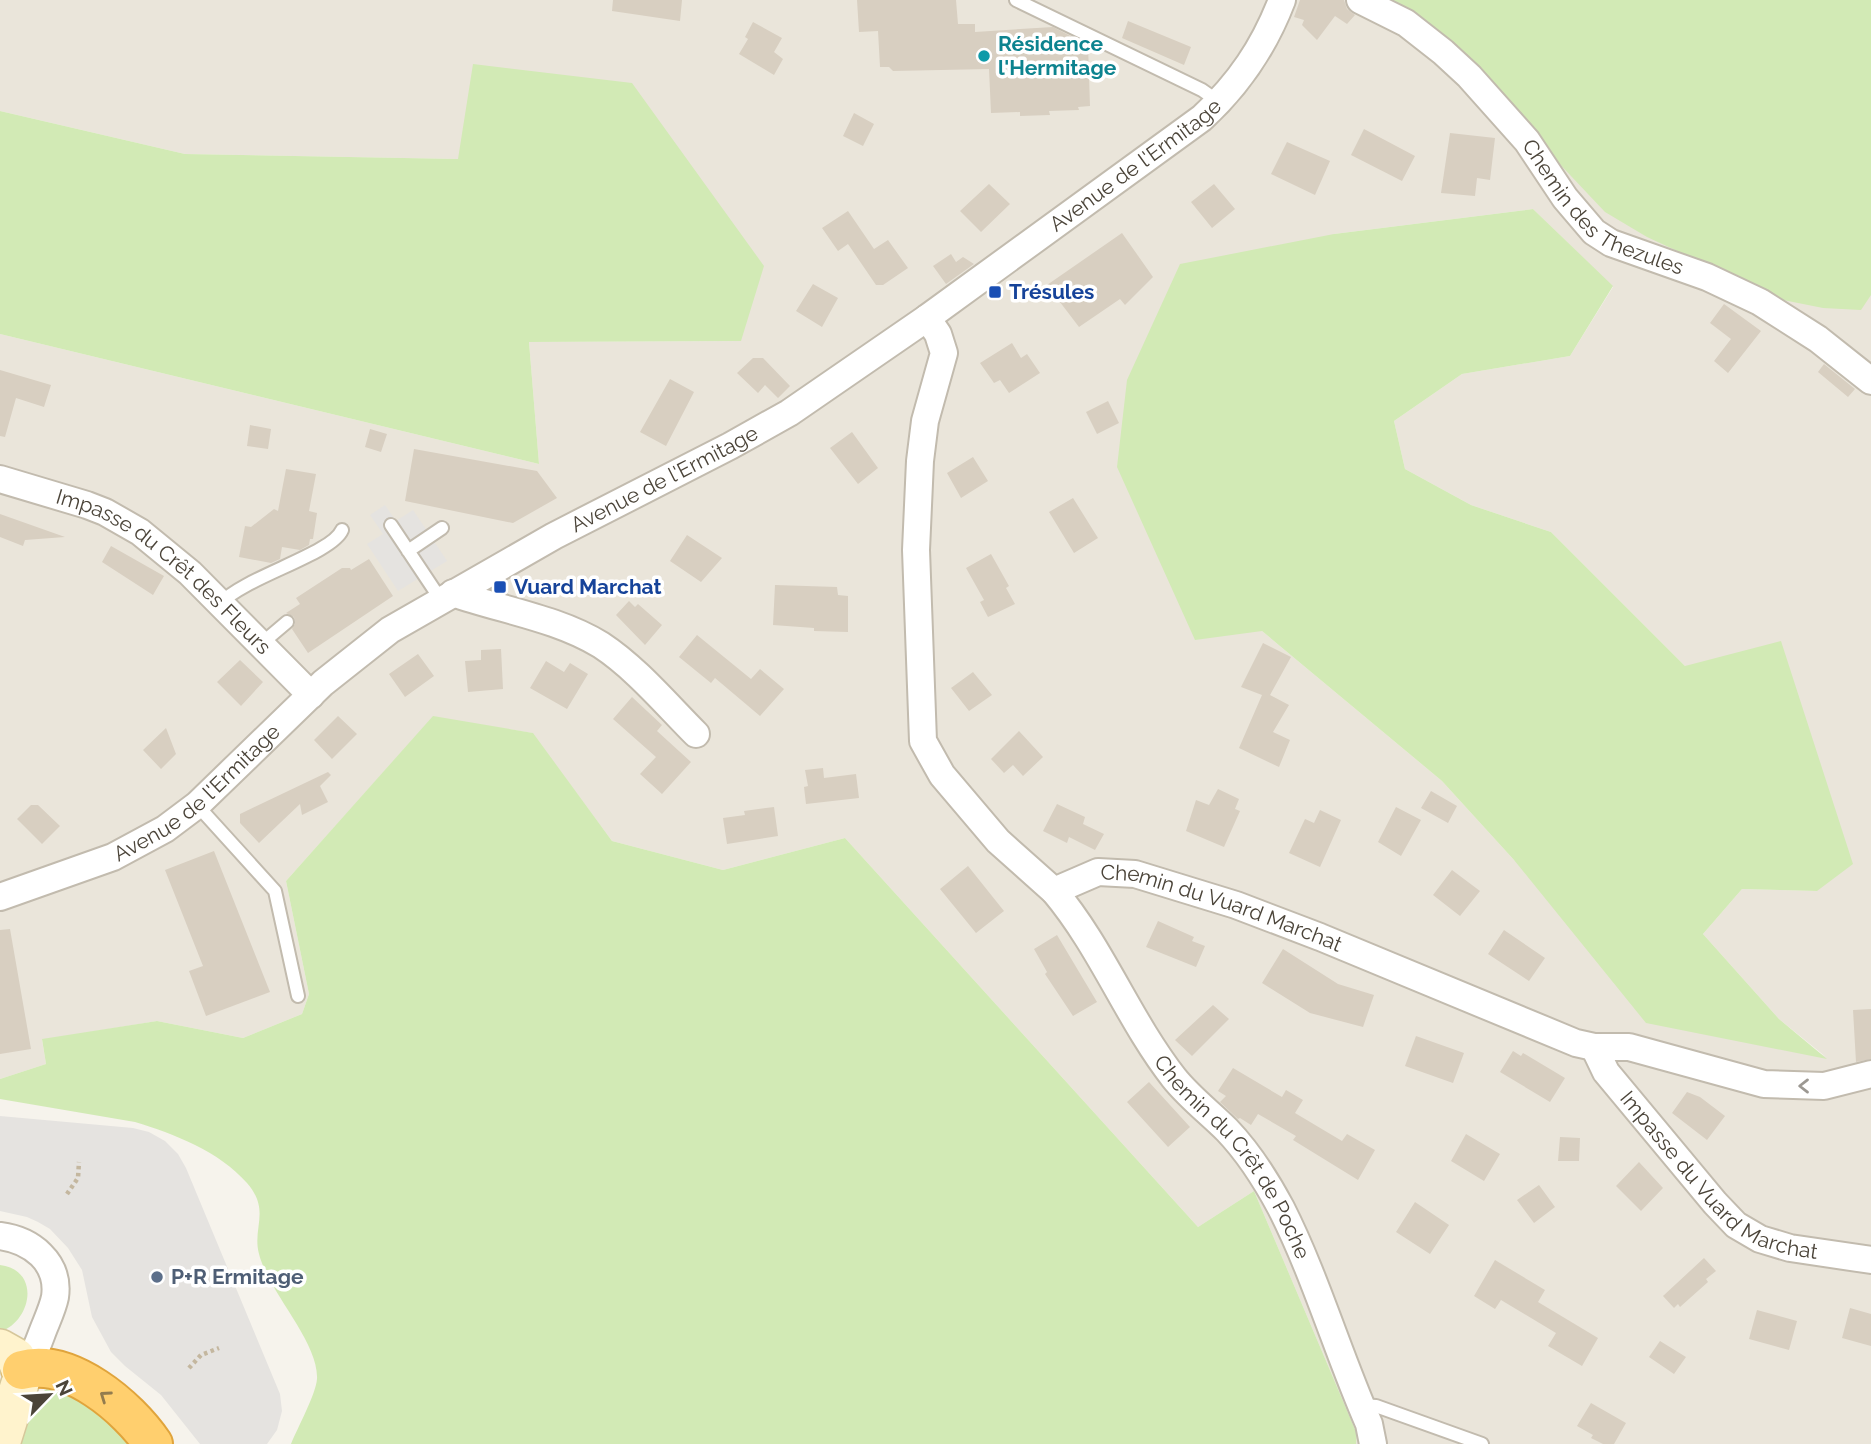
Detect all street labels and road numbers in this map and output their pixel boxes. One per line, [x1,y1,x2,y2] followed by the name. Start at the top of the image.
[1045,93,1226,237] street label: Avenue de l'Ermitage
[1517,134,1687,280] street label: Chemin des Thezules
[566,420,762,537] street label: Avenue de l'Ermitage
[53,484,276,659] street label: Impasse du Crêt des Fleurs
[109,719,285,866] street label: Avenue de l'Ermitage
[1100,859,1346,957] street label: Chemin du Vuard Marchat
[1149,1050,1316,1263] street label: Chemin du Crêt de Poche
[1615,1086,1819,1264] street label: Impasse du Vuard Marchat

